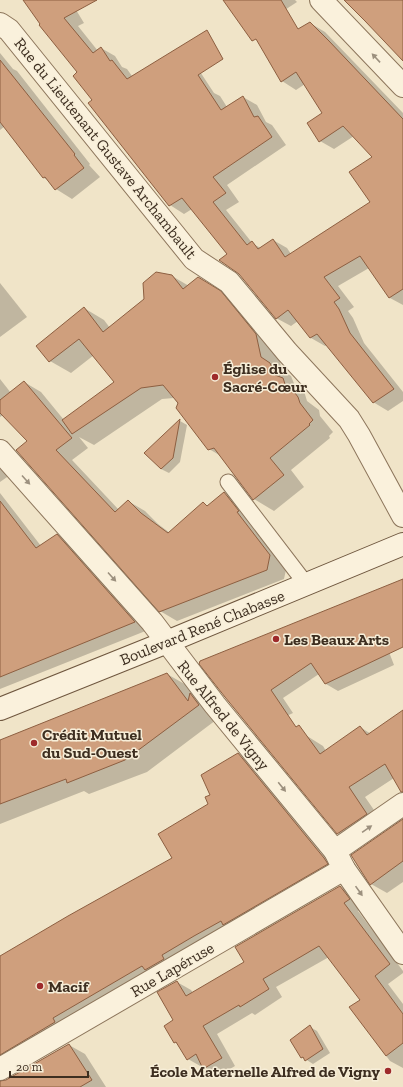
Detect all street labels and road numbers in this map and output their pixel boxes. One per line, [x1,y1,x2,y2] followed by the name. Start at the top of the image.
[10,34,201,263] street label: Rue du Lieutenant Gustave Archambault
[117,586,287,669] street label: Boulevard René Chabasse
[174,657,274,775] street label: Rue Alfred de Vigny
[127,938,217,1001] street label: Rue Lapéruse

